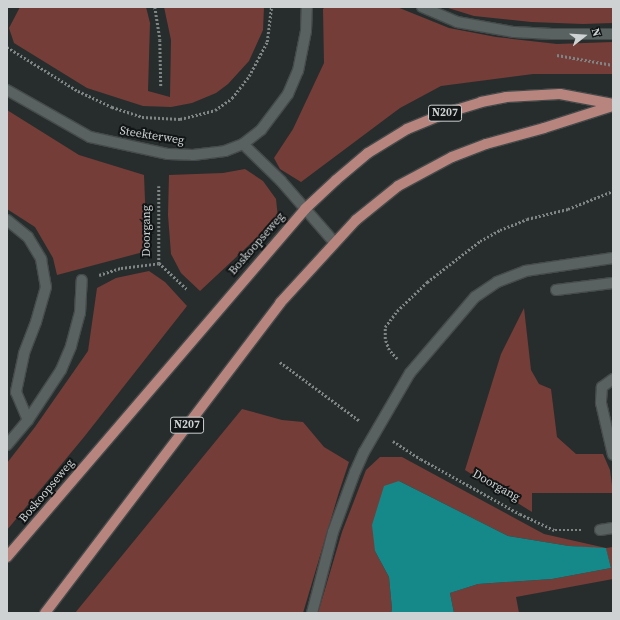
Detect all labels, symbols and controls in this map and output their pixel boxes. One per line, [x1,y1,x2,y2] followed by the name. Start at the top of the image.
[564,16,604,56] north arrow
[588,26,604,38] text: N
[428,104,462,122] road number: N207
[119,124,185,148] street label: Steekterweg
[140,205,154,257] street label: Doorgang
[226,210,288,278] street label: Boskoopseweg
[170,416,204,434] road number: N207
[16,456,78,526] street label: Boskoopseweg
[470,467,522,505] street label: Doorgang

